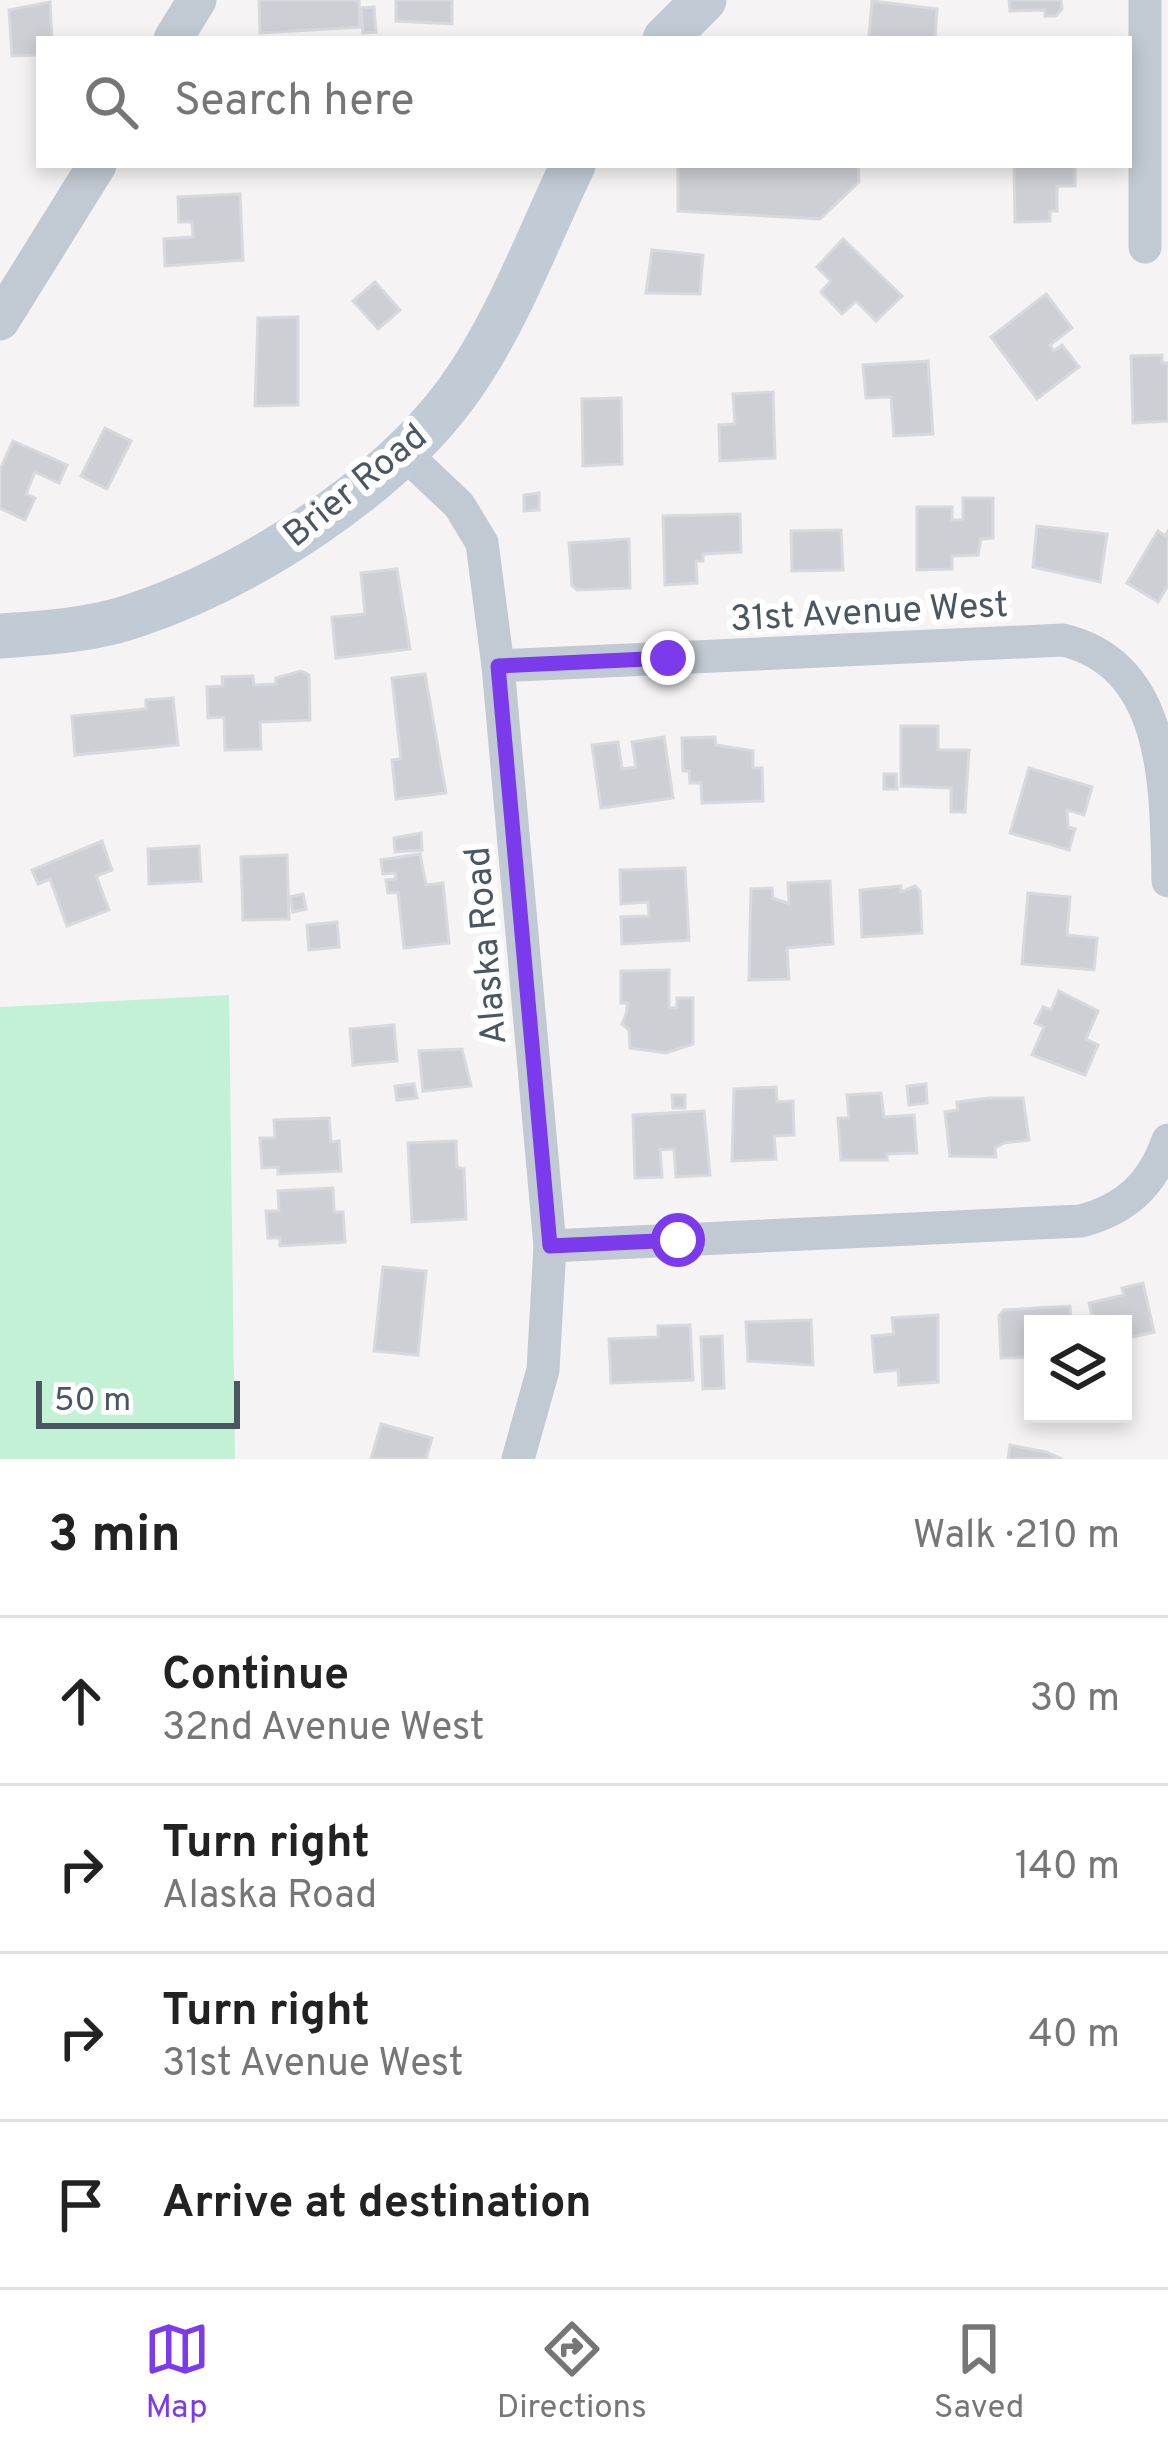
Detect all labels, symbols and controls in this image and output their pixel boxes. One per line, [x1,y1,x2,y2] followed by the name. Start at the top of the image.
[36,36,1132,168] search box
[78,69,144,135] icon: search
[174,74,414,131] text: Search here
[275,415,438,559] street label: Brier Road
[729,584,1009,644] street label: 31st Avenue West
[641,631,695,685] route end
[456,845,520,1047] street label: Alaska Road
[651,1213,705,1267] route start
[1024,1315,1132,1423] map controls
[1024,1315,1132,1423] button: layers
[36,1375,240,1428] scale bar
[54,1381,131,1423] text: 50 m
[48,1505,181,1570] text: 3 min
[913,1513,1120,1562] text: Walk · 210 m
[162,1648,349,1705] text: Continue
[48,1668,114,1734] icon: ahead
[1030,1676,1120,1725] text: 30 m
[162,1705,485,1754] text: 32nd Avenue West
[162,1816,370,1873] text: Turn right
[48,1836,114,1902] icon: right
[1015,1844,1120,1893] text: 140 m
[162,1873,377,1922] text: Alaska Road
[162,1984,370,2041] text: Turn right
[48,2004,114,2070] icon: right
[1029,2012,1120,2061] text: 40 m
[162,2041,463,2090] text: 31st Avenue West
[48,2172,114,2238] icon: arrive
[162,2176,592,2233] text: Arrive at destination
[144,2316,210,2430] tab: Map
[497,2316,647,2430] tab: Directions
[934,2316,1024,2430] tab: Saved

